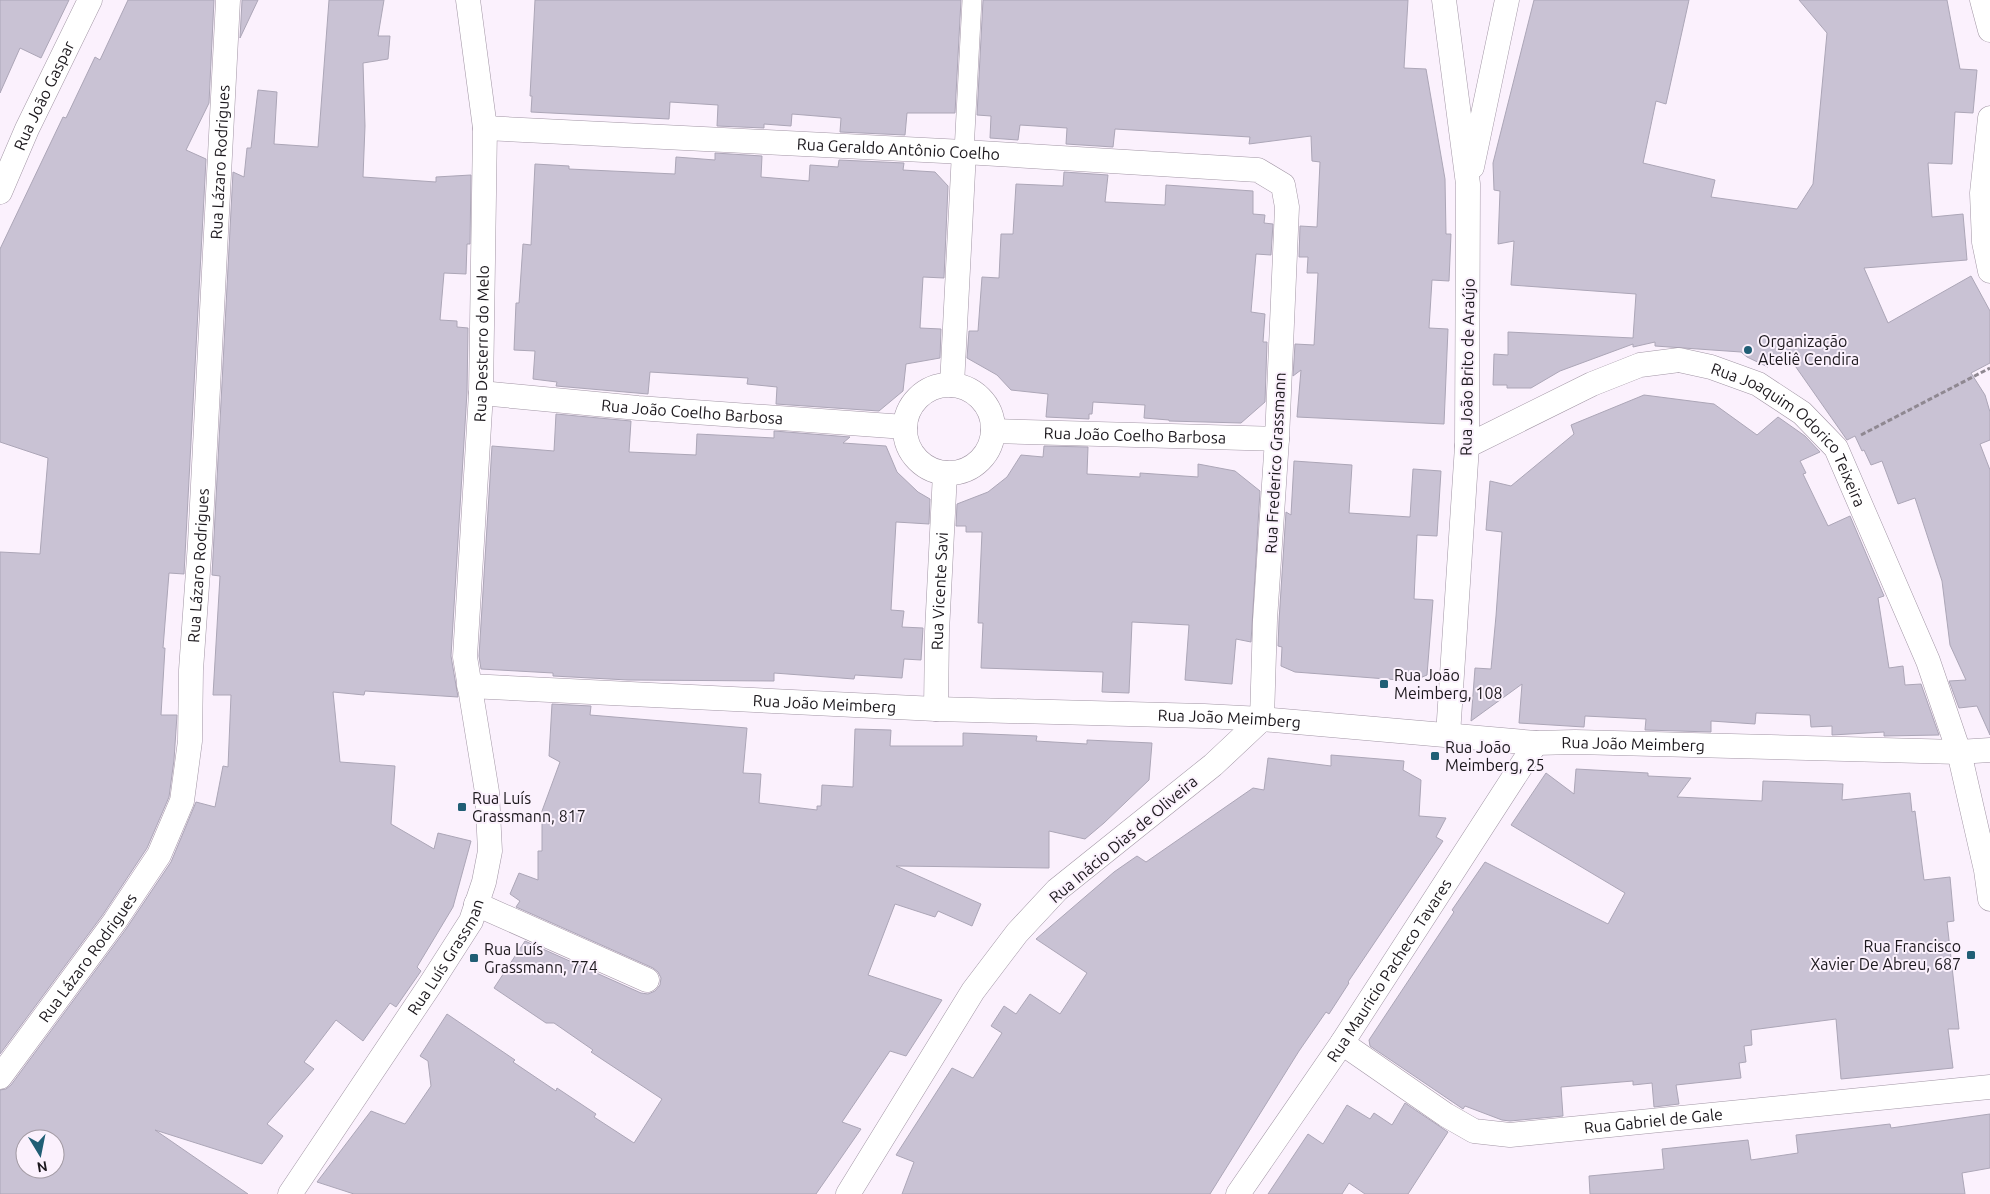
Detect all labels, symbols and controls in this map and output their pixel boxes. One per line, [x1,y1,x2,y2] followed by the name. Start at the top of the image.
[10,38,78,153] street label: Rua João Gaspar
[207,84,233,240] street label: Rua Lázaro Rodrigues
[796,135,1001,163] street label: Rua Geraldo Antônio Coelho
[470,265,492,423] street label: Rua Desterro do Melo
[1456,278,1478,456] street label: Rua João Brito de Araújo
[1758,332,1859,368] place label: Organização Ateliê Cendira
[1742,344,1754,356] marker: Organização Ateliê Cendira
[1709,359,1869,510] street label: Rua Joaquim Odorico Teixeira
[1261,372,1289,554] street label: Rua Frederico Grassmann
[600,396,784,427] street label: Rua João Coelho Barbosa
[1044,423,1226,447] street label: Rua João Coelho Barbosa
[184,488,212,644] street label: Rua Lázaro Rodrigues
[928,532,951,650] street label: Rua Vicente Savi
[1394,666,1503,702] place label: Rua João Meimberg, 108
[1378,678,1390,690] marker: Rua João Meimberg, 108
[752,691,897,716] street label: Rua João Meimberg
[1157,706,1302,731] street label: Rua João Meimberg
[1561,733,1705,754] street label: Rua João Meimberg
[1445,738,1545,774] place label: Rua João Meimberg, 25
[1429,750,1441,762] marker: Rua João Meimberg, 25
[1045,772,1201,906] street label: Rua Inácio Dias de Oliveira
[472,789,586,825] place label: Rua Luís Grassmann, 817
[456,801,468,813] marker: Rua Luís Grassmann, 817
[1323,875,1455,1065] street label: Rua Mauricio Pacheco Tavares
[35,890,140,1026] street label: Rua Lázaro Rodrigues
[404,896,487,1018] street label: Rua Luís Grassman
[1810,937,1961,973] place label: Rua Francisco Xavier De Abreu, 687
[484,940,598,976] place label: Rua Luís Grassmann, 774
[1965,949,1977,961] marker: Rua Francisco Xavier De Abreu, 687
[468,952,480,964] marker: Rua Luís Grassmann, 774
[1583,1105,1724,1137] street label: Rua Gabriel de Gale
[15,1129,65,1179] north arrow
[36,1158,49,1176] text: N

